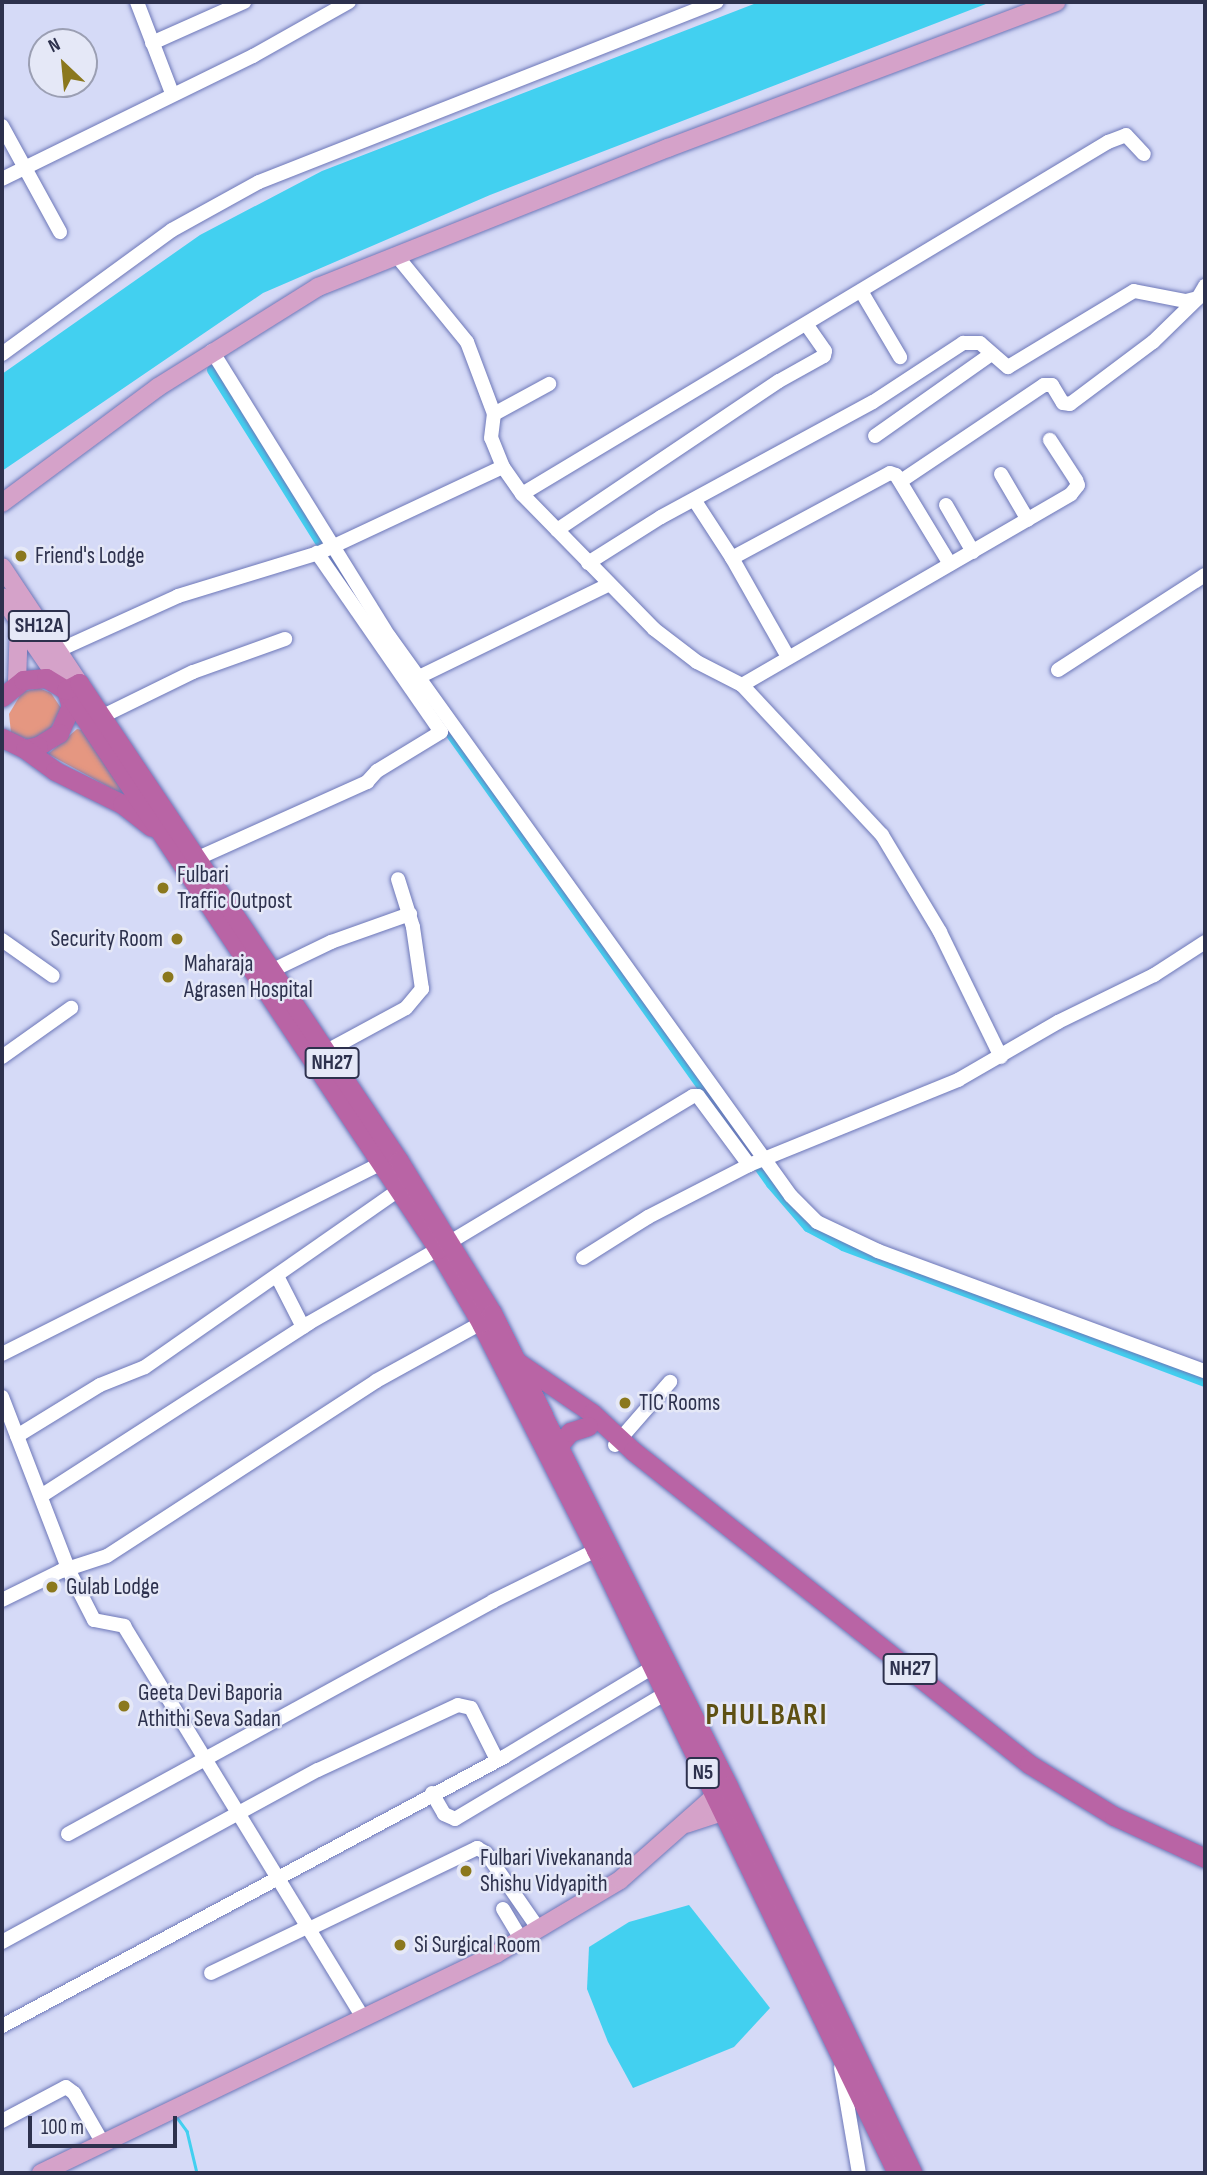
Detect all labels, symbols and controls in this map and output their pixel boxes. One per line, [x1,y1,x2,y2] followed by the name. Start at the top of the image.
[28,28,98,98] north arrow
[45,33,64,58] text: N
[35,542,145,570] place label: Friend's Lodge
[13,548,29,564] marker: Friend's Lodge
[7,608,70,644] road number: SH12A
[177,861,292,915] place label: Fulbari Traffic Outpost
[155,880,171,896] marker: Fulbari Traffic Outpost
[50,925,163,953] place label: Security Room
[169,931,185,947] marker: Security Room
[184,950,313,1004] place label: Maharaja Agrasen Hospital
[158,967,178,987] marker: Maharaja Agrasen Hospital
[304,1046,360,1080] road number: NH27
[639,1389,720,1417] place label: TIC Rooms
[617,1395,633,1411] marker: TIC Rooms
[66,1573,159,1601] place label: Gulab Lodge
[44,1579,60,1595] marker: Gulab Lodge
[882,1652,938,1686] road number: NH27
[138,1679,283,1733] place label: Geeta Devi Baporia Athithi Seva Sadan
[707,1697,827,1733] district label: PHULBARI
[116,1698,132,1714] marker: Geeta Devi Baporia Athithi Seva Sadan
[686,1756,720,1790] road number: N5
[480,1844,633,1898] place label: Fulbari Vivekananda Shishu Vidyapith
[458,1863,474,1879] marker: Fulbari Vivekananda Shishu Vidyapith
[414,1931,541,1959] place label: Si Surgical Room
[392,1937,408,1953] marker: Si Surgical Room
[32,2102,180,2146] scale bar
[41,2115,84,2140] text: 100 m

